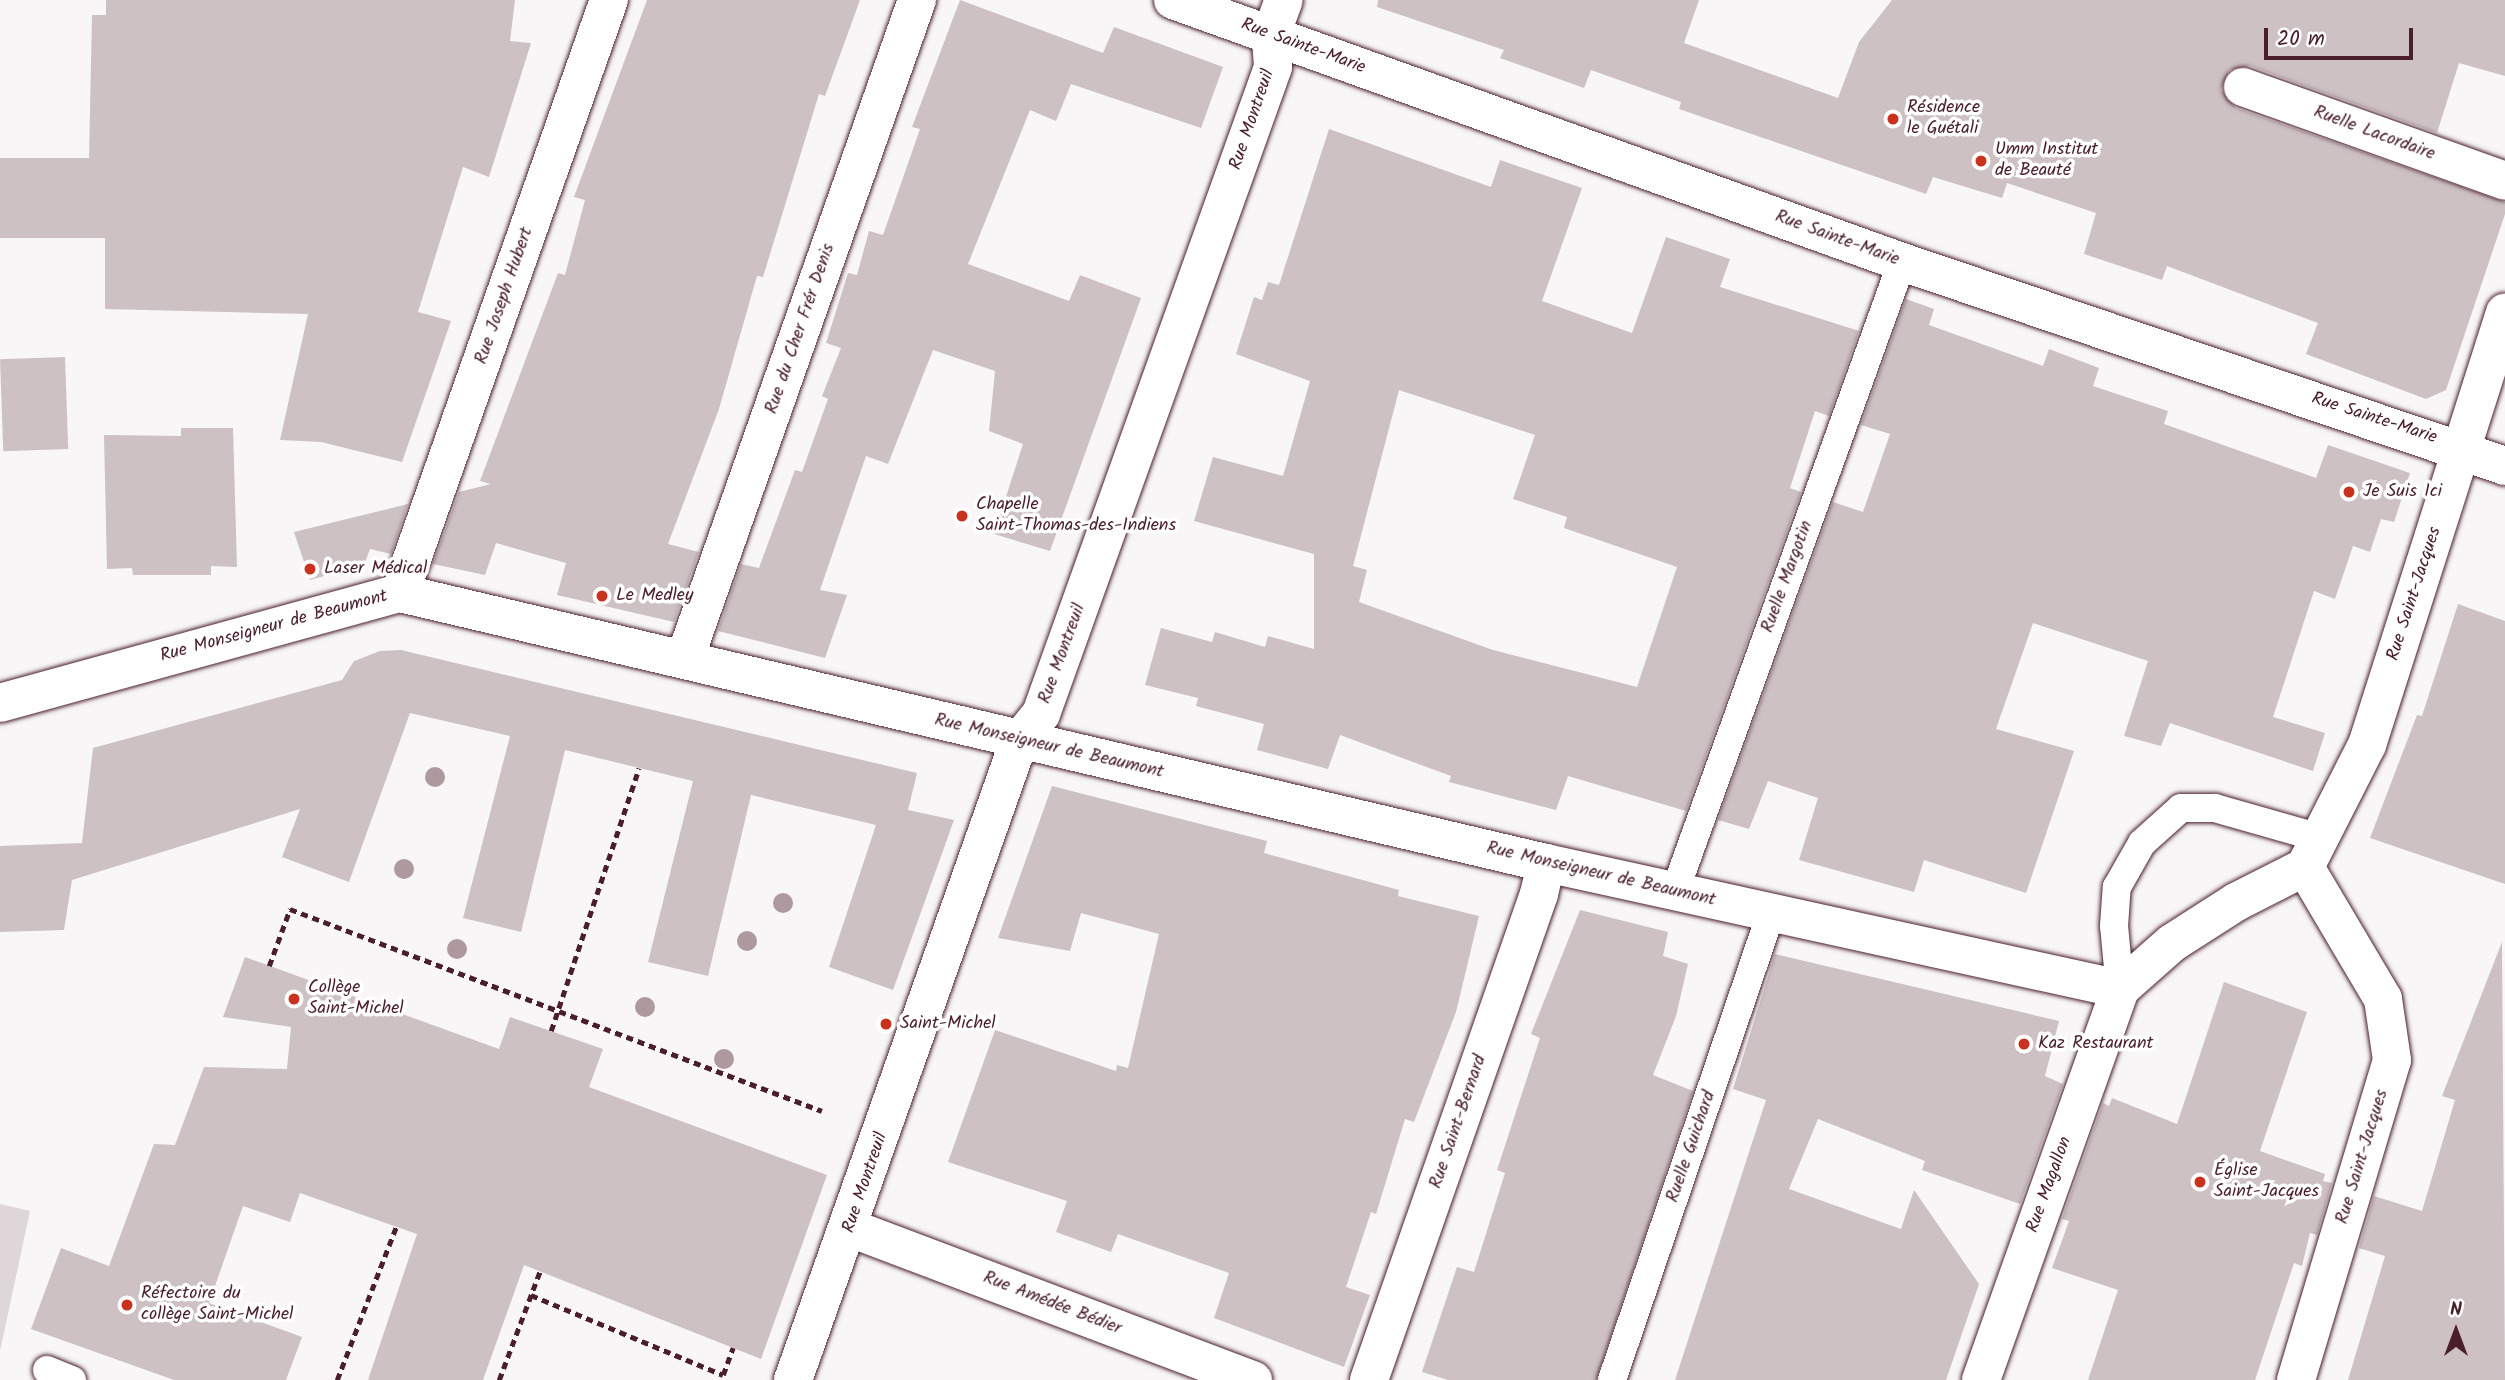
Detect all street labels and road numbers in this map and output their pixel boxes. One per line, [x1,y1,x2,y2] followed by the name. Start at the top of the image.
[1238,15,1368,79] street label: Rue Sainte-Marie
[1226,67,1280,173] street label: Rue Montreuil
[2310,102,2438,166] street label: Ruelle Lacordaire
[1772,207,1902,271] street label: Rue Sainte-Marie
[471,225,539,367] street label: Rue Joseph Hubert
[762,241,840,417] street label: Rue du Cher Frér Denis
[2309,389,2439,449] street label: Rue Sainte-Marie
[1758,518,1818,636] street label: Ruelle Margotin
[2383,524,2447,664] street label: Rue Saint-Jacques
[158,586,390,668] street label: Rue Monseigneur de Beaumont
[1035,601,1091,707] street label: Rue Montreuil
[932,710,1166,784] street label: Rue Monseigneur de Beaumont
[1484,838,1718,912] street label: Rue Monseigneur de Beaumont
[1426,1052,1492,1192] street label: Rue Saint-Bernard
[2332,1087,2394,1227] street label: Rue Saint-Jacques
[1663,1088,1721,1206] street label: Ruelle Guichard
[839,1130,893,1236] street label: Rue Montreuil
[2023,1134,2077,1236] street label: Rue Magallon
[980,1268,1124,1340] street label: Rue Amédée Bédier

